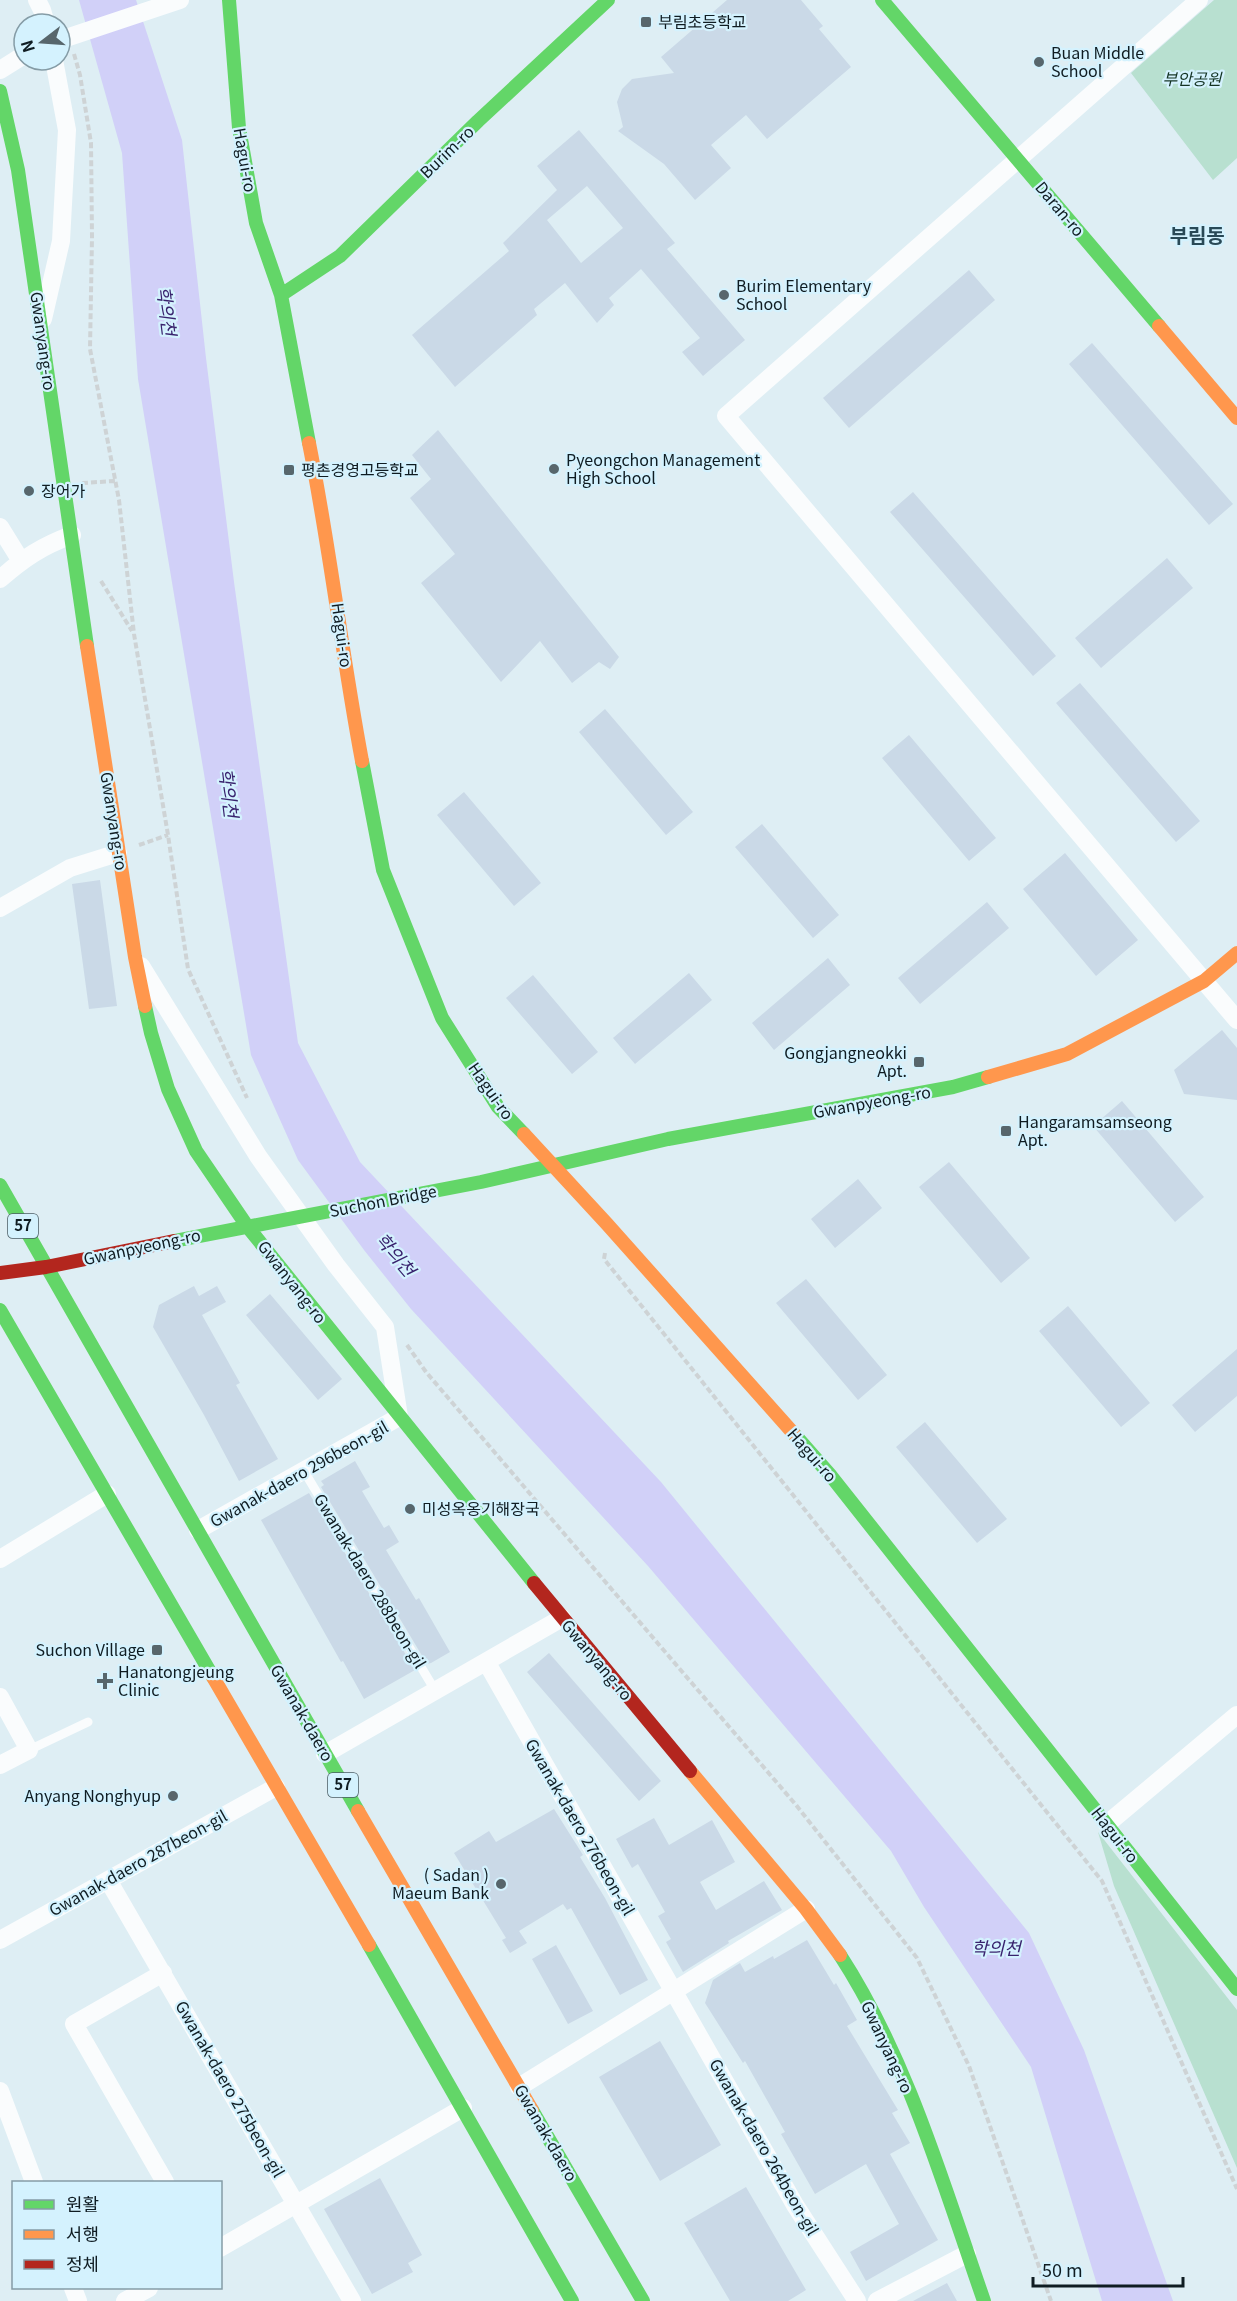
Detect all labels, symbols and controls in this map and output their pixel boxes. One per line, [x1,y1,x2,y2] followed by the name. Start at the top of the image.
[658,9,746,33] place label: 부림초등학교
[12,12,72,72] north arrow
[639,15,653,29] marker: 부림초등학교
[13,37,40,56] text: N
[1051,40,1144,82] place label: Buan Middle School
[1032,55,1046,69] marker: Buan Middle School
[1163,66,1223,90] park label: 부안공원
[414,119,479,183] street label: Burim-ro
[229,126,263,194] street label: Hagui-ro
[1030,175,1091,241] street label: Daran-ro
[1169,220,1225,249] district label: 부림동
[736,273,872,315] place label: Burim Elementary School
[152,285,184,339] water label: 학의천
[717,288,731,302] marker: Burim Elementary School
[25,290,63,392] street label: Gwanyang-ro
[566,447,760,489] place label: Pyeongchon Management High School
[301,457,419,481] place label: 평촌경영고등학교
[547,462,561,476] marker: Pyeongchon Management High School
[282,463,296,477] marker: 평촌경영고등학교
[41,478,85,502] place label: 장어가
[22,484,36,498] marker: 장어가
[327,601,359,669] street label: Hagui-ro
[214,767,246,821] water label: 학의천
[95,770,135,872] street label: Gwanyang-ro
[784,1040,907,1082] place label: Gongjangneokki Apt.
[912,1055,926,1069] marker: Gongjangneokki Apt.
[463,1057,520,1124] street label: Hagui-ro
[811,1079,933,1123] street label: Gwanpyeong-ro
[1018,1109,1172,1151] place label: Hangaramsamseong Apt.
[999,1124,1013,1138] marker: Hangaramsamseong Apt.
[327,1178,439,1222] street label: Suchon Bridge
[8,1214,38,1238] road number: 57
[81,1222,202,1270] street label: Gwanpyeong-ro
[371,1226,424,1283] water label: 학의천
[253,1235,333,1328] street label: Gwanyang-ro
[205,1414,392,1532] street label: Gwanak-daero 296beon-gil
[782,1422,843,1487] street label: Hagui-ro
[309,1488,433,1673] street label: Gwanak-daero 288beon-gil
[422,1496,540,1520] place label: 미성옥옹기해장국
[403,1502,417,1516] marker: 미성옥옹기해장국
[557,1614,639,1705] street label: Gwanyang-ro
[36,1637,145,1661] place label: Suchon Village
[150,1643,164,1657] marker: Suchon Village
[118,1659,234,1701] place label: Hanatongjeung Clinic
[265,1660,340,1765] street label: Gwanak-daero
[96,1672,114,1690] marker: Hanatongjeung Clinic
[520,1734,641,1919] street label: Gwanak-daero 276beon-gil
[328,1773,358,1797] road number: 57
[24,1783,161,1807] place label: Anyang Nonghyup
[166,1789,180,1803] marker: Anyang Nonghyup
[1086,1801,1145,1867] street label: Hagui-ro
[44,1803,231,1921] street label: Gwanak-daero 287beon-gil
[392,1862,489,1904] place label: ( Sadan ) Maeum Bank
[494,1877,508,1891] marker: ( Sadan ) Maeum Bank
[971,1934,1023,1960] water label: 학의천
[170,1996,291,2181] street label: Gwanak-daero 275beon-gil
[856,1996,920,2097] street label: Gwanyang-ro
[704,2054,825,2239] street label: Gwanak-daero 264beon-gil
[509,2080,584,2185] street label: Gwanak-daero
[12,2181,222,2289] legend
[66,2190,99,2216] text: 원활
[66,2220,99,2246] text: 서행
[66,2250,99,2276] text: 정체
[1033,2250,1183,2288] scale bar
[1042,2256,1083,2282] text: 50 m

